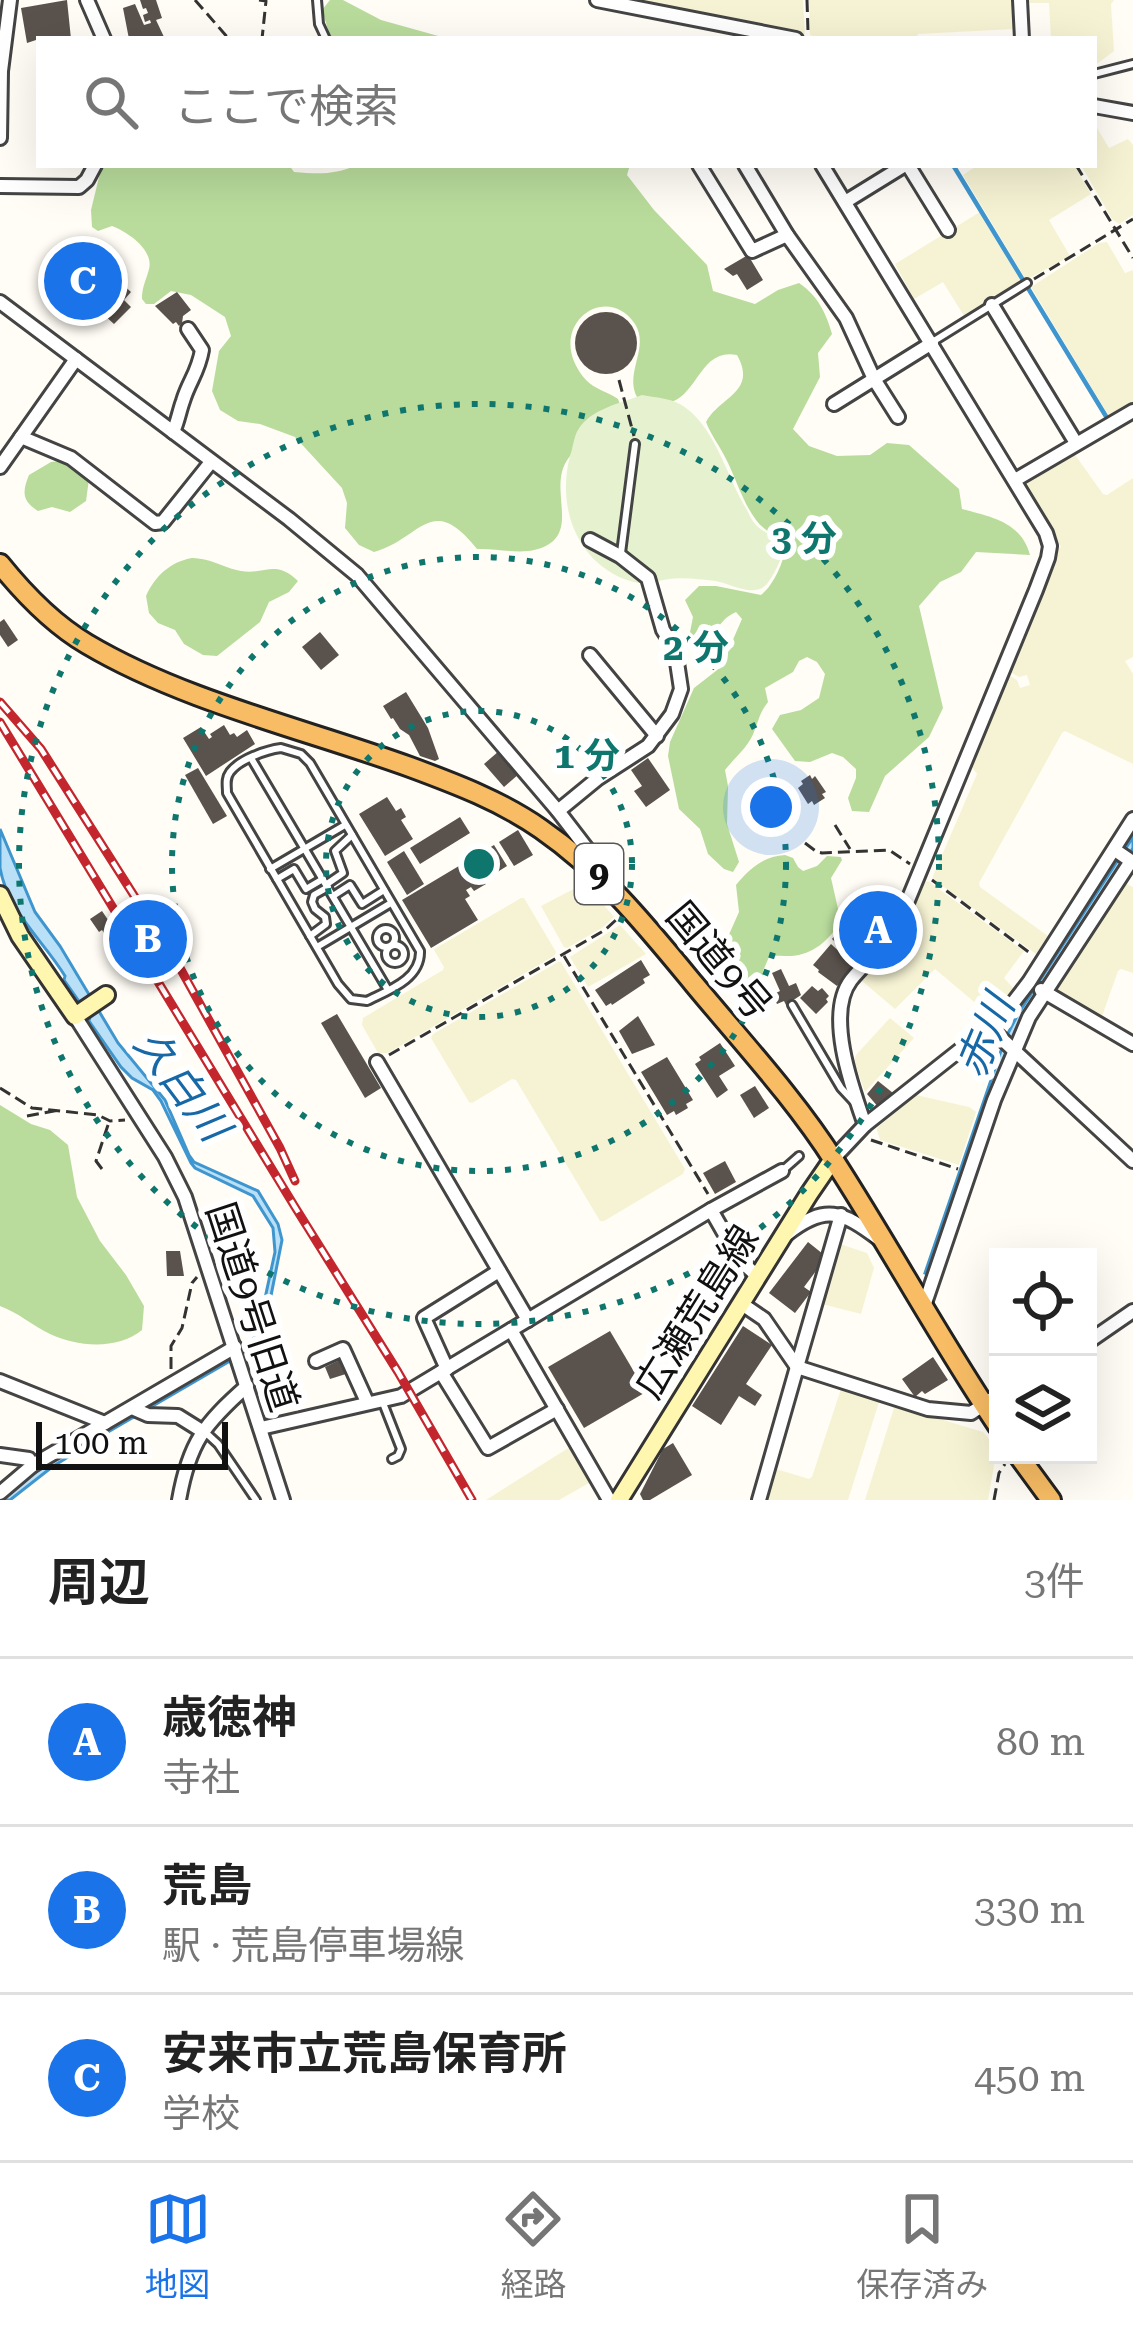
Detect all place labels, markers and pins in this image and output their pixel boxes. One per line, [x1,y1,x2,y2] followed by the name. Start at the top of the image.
[44,236,122,326] pin: C
[458,843,500,885] centre of rings
[839,885,917,975] pin: A
[109,894,187,984] pin: B

